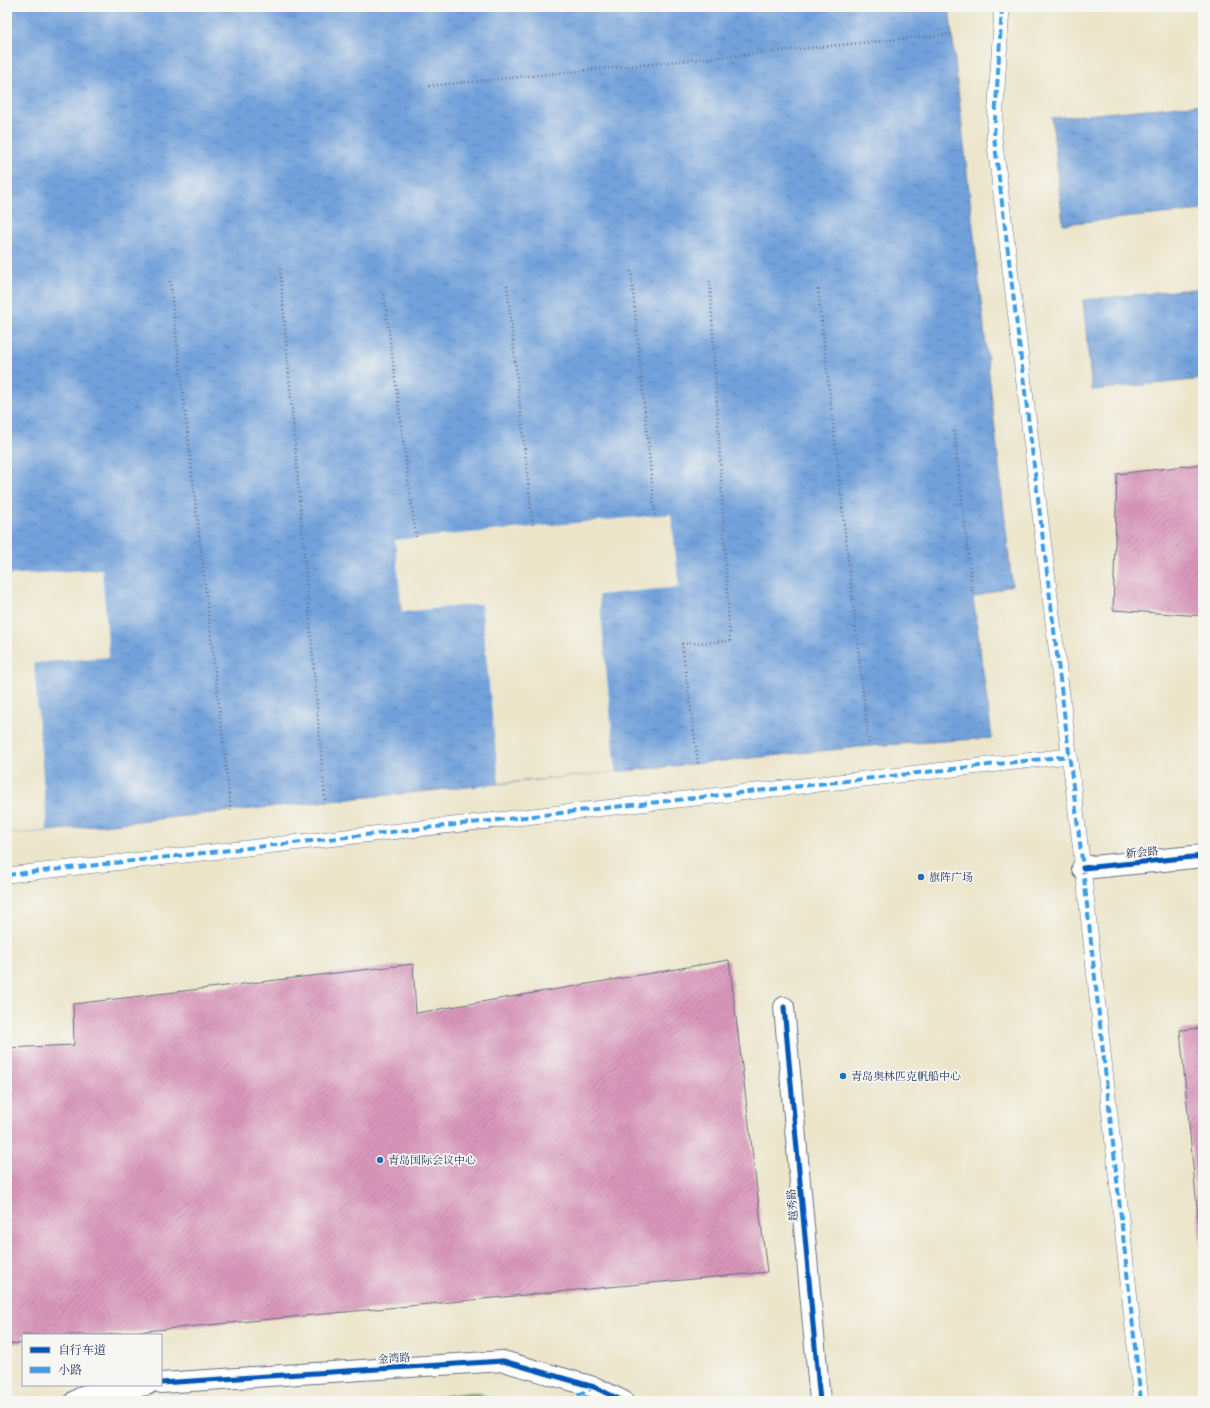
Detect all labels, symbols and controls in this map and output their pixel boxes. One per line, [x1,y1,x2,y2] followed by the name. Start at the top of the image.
[1125,845,1159,862] street label: 新会路
[929,871,973,886] place label: 旗阵广场
[916,872,926,882] marker: 旗阵广场
[851,1070,961,1085] place label: 青岛奥林匹克帆船中心
[838,1071,848,1081] marker: 青岛奥林匹克帆船中心
[388,1154,476,1169] place label: 青岛国际会议中心
[375,1155,385,1165] marker: 青岛国际会议中心
[785,1188,802,1222] street label: 越秀路
[22,1334,162,1386] legend
[58,1343,106,1359] text: 自行车道
[377,1351,411,1368] street label: 金湾路
[58,1363,82,1379] text: 小路

